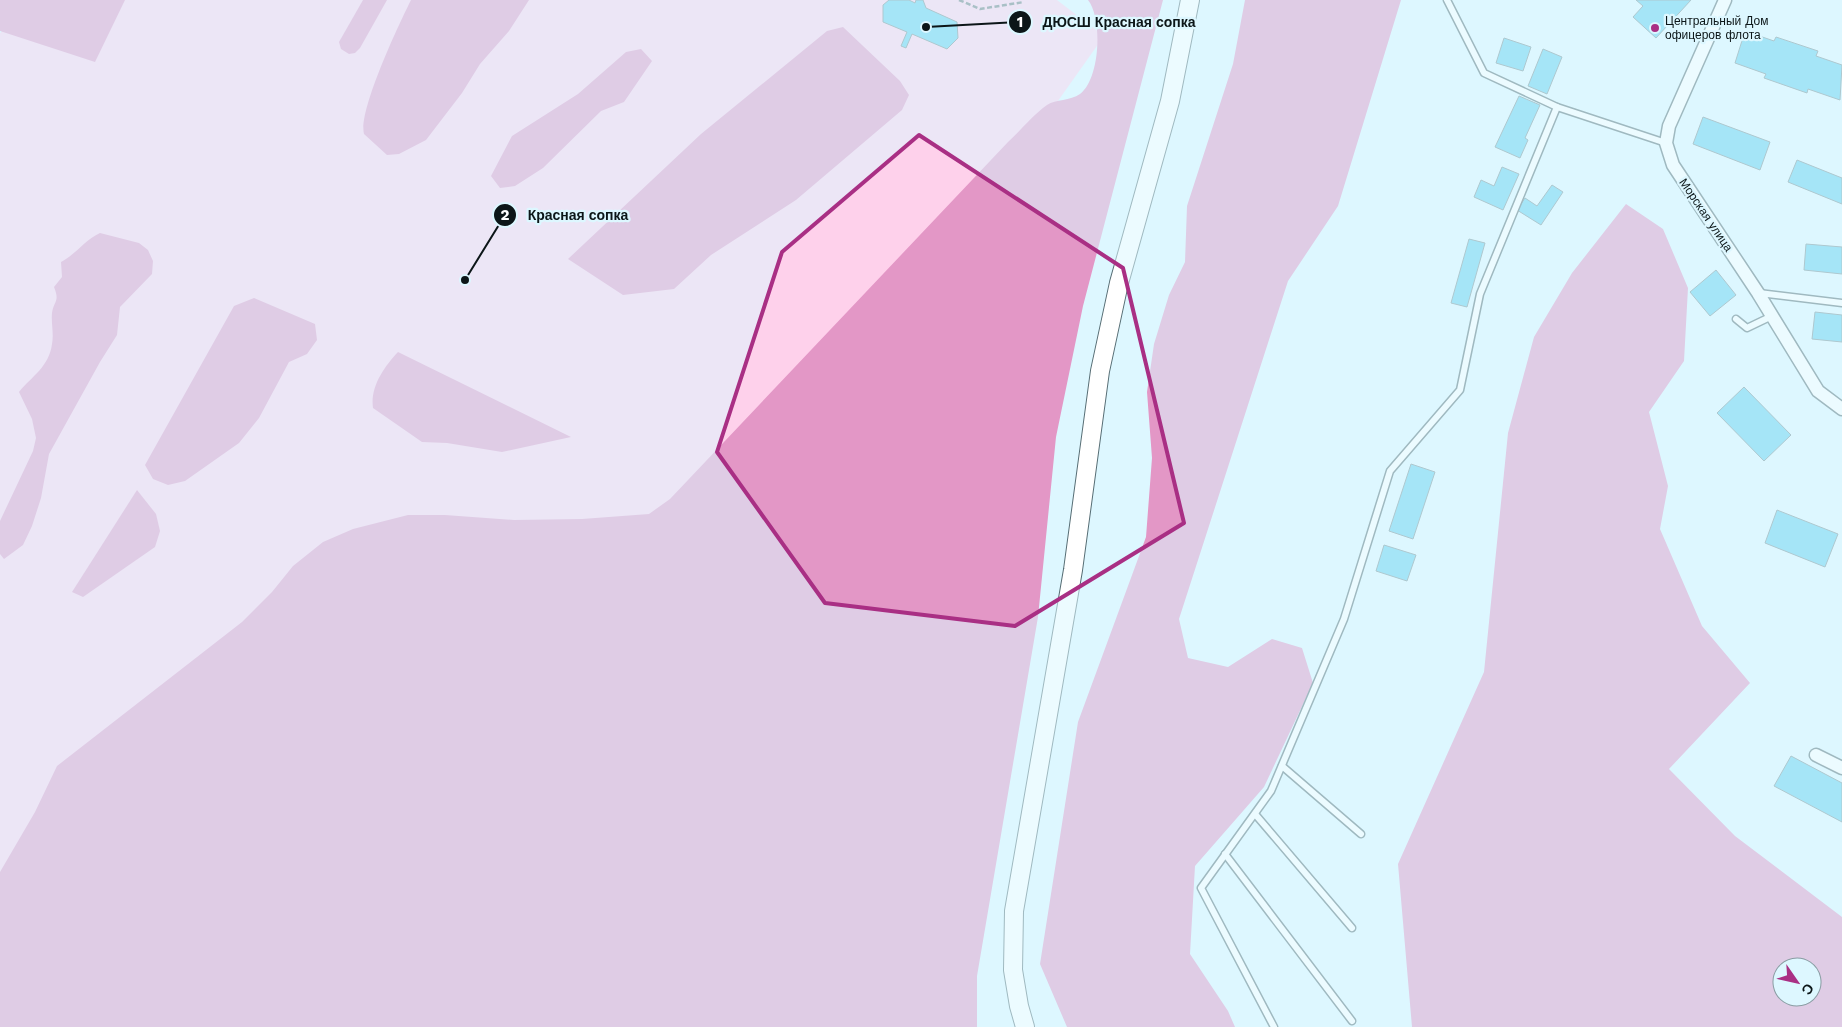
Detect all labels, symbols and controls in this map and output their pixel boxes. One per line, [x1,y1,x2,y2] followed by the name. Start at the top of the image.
[1007,8,1205,37] callout: ДЮСШ Красная сопка
[1017,13,1023,31] text: 1
[1042,14,1196,30] text: ДЮСШ Красная сопка
[1665,14,1769,42] place label: Центральный Дом офицеров флота
[1649,22,1661,34] marker: Центральный Дом офицеров флота
[1676,176,1736,255] street label: Морская улица
[493,200,638,229] callout: Красная сопка
[501,206,510,224] text: 2
[528,207,629,223] text: Красная сопка
[1772,957,1822,1007] north arrow
[1798,981,1817,998] text: С

